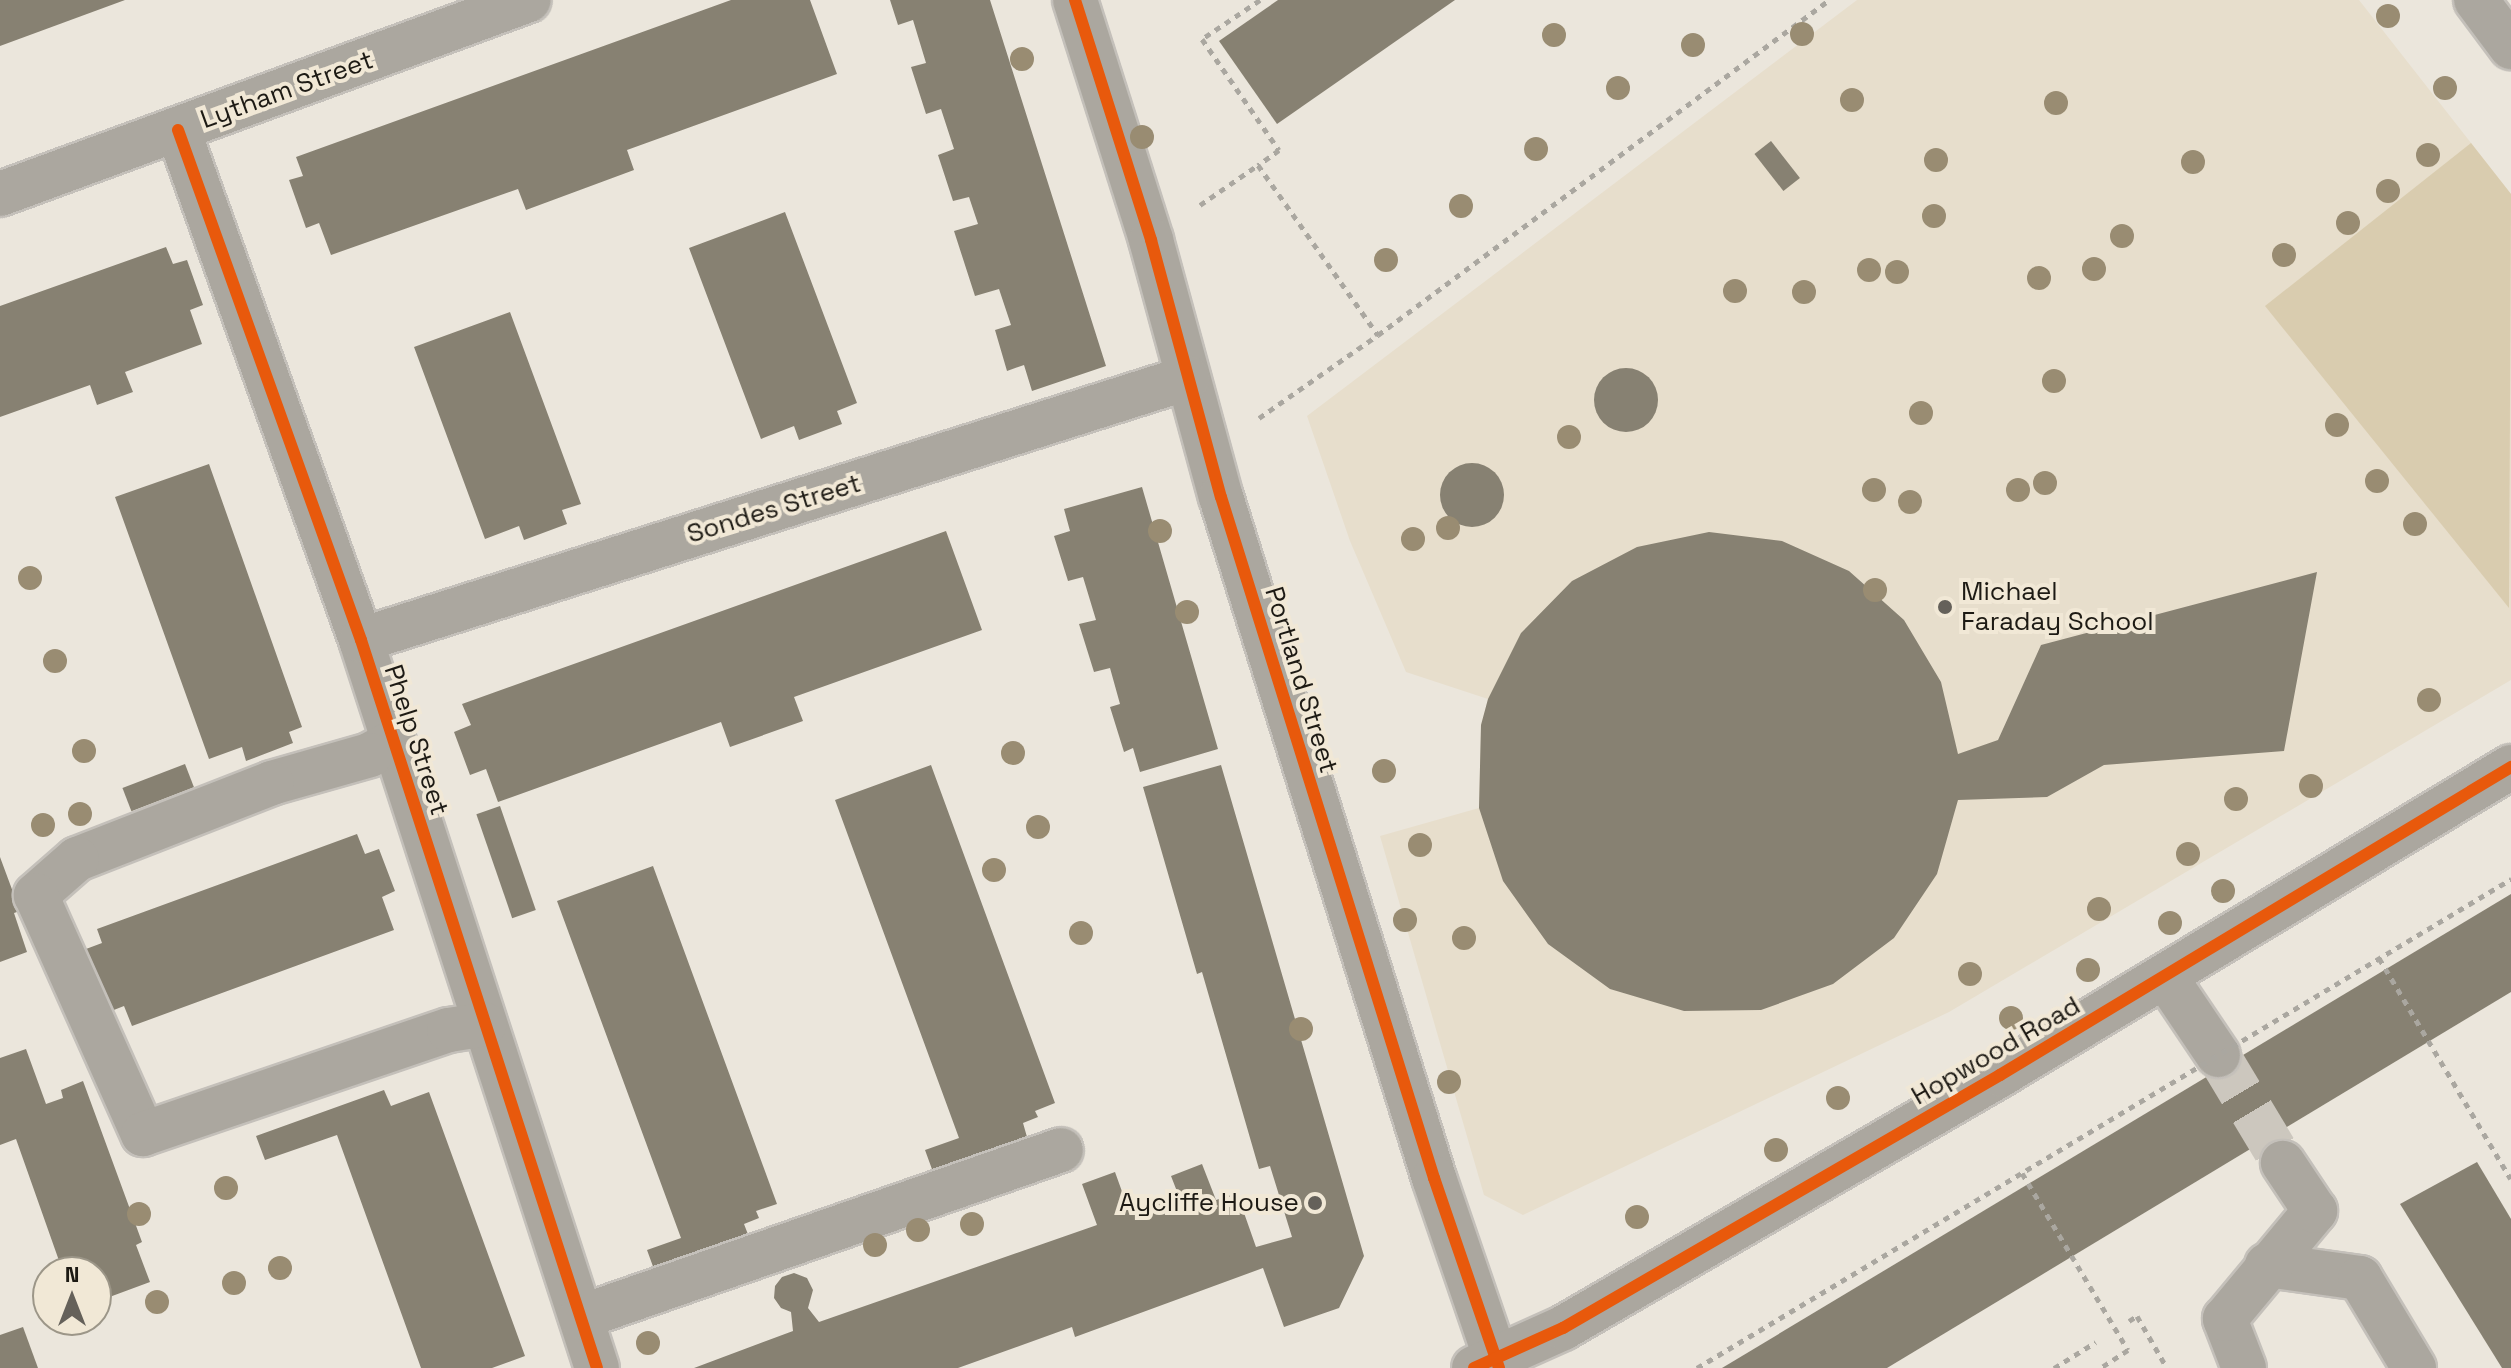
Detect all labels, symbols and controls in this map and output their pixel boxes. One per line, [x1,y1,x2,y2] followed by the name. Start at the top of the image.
[196,44,378,136] street label: Lytham Street
[683,468,865,550] street label: Sondes Street
[1961,576,2154,638] place label: Michael Faraday School
[1258,583,1344,777] street label: Portland Street
[1936,598,1954,616] marker: Michael Faraday School
[377,661,455,819] street label: Phelp Street
[1906,990,2086,1112] street label: Hopwood Road
[1119,1187,1299,1219] place label: Aycliffe House
[1306,1194,1324,1212] marker: Aycliffe House
[32,1256,112,1336] north arrow
[65,1260,79,1288] text: N

